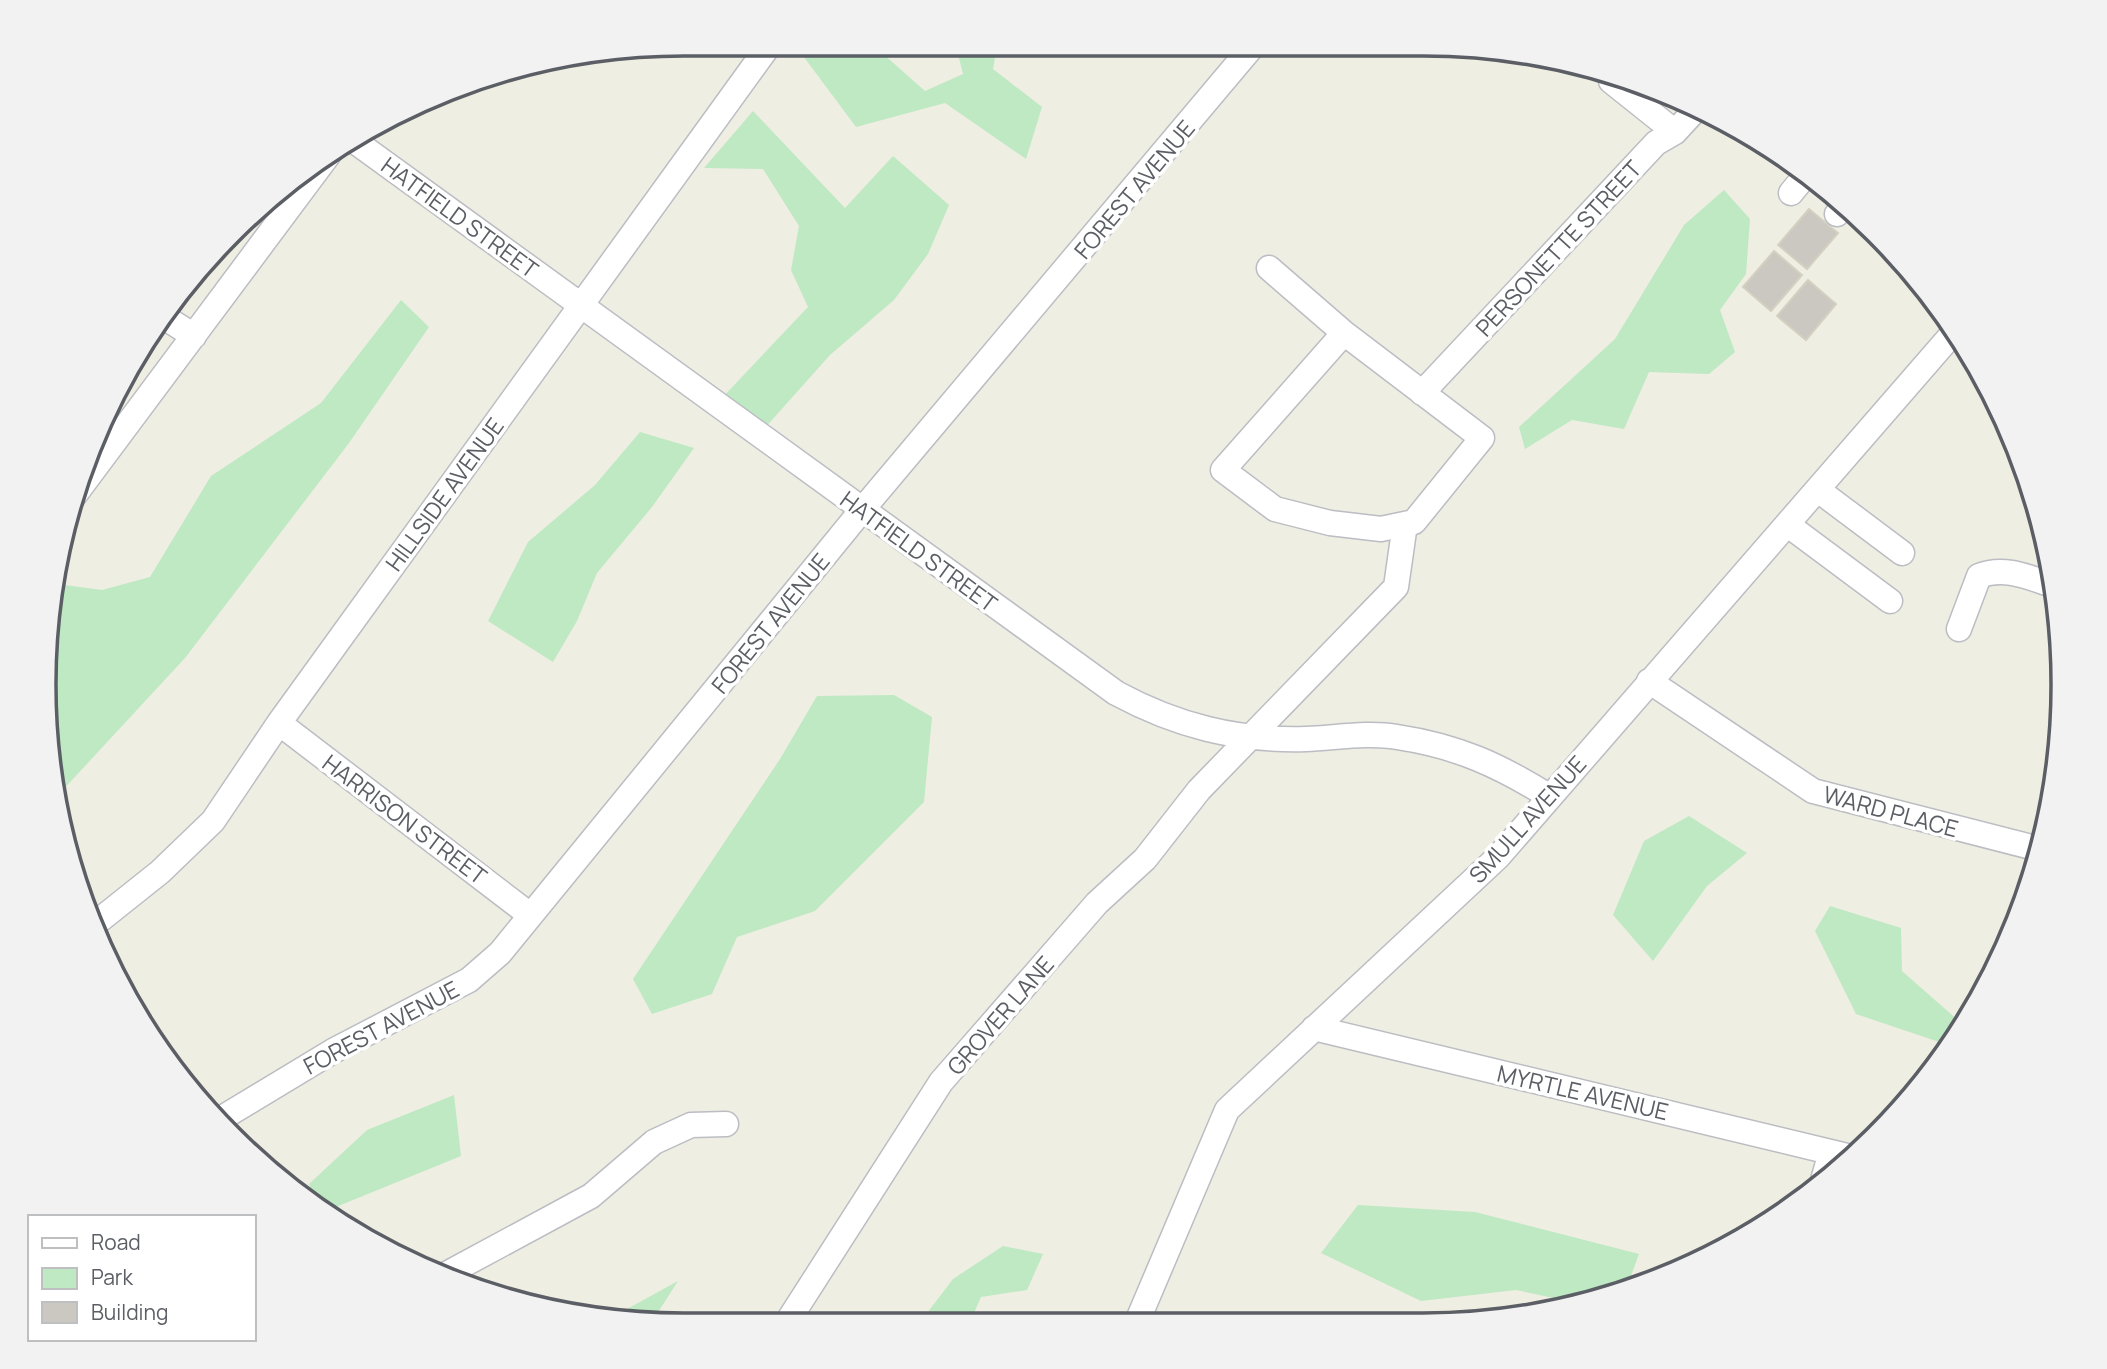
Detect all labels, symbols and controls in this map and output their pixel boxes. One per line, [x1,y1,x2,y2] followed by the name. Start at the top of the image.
[1066,113,1202,265] street label: FOREST AVENUE
[375,149,545,285] street label: HATFIELD STREET
[1468,153,1648,343] street label: PERSONETTE STREET
[377,411,511,577] street label: HILLSIDE AVENUE
[834,483,1004,619] street label: HATFIELD STREET
[703,546,837,700] street label: FOREST AVENUE
[316,747,494,892] street label: HARRISON STREET
[1461,748,1593,890] street label: SMULL AVENUE
[1820,778,1962,844] street label: WARD PLACE
[939,949,1061,1081] street label: GROVER LANE
[298,973,464,1081] street label: FOREST AVENUE
[1494,1057,1672,1127] street label: MYRTLE AVENUE
[28,1215,256,1341] legend
[91,1228,141,1256] text: Road
[91,1263,133,1291] text: Park
[91,1298,168,1326] text: Building

